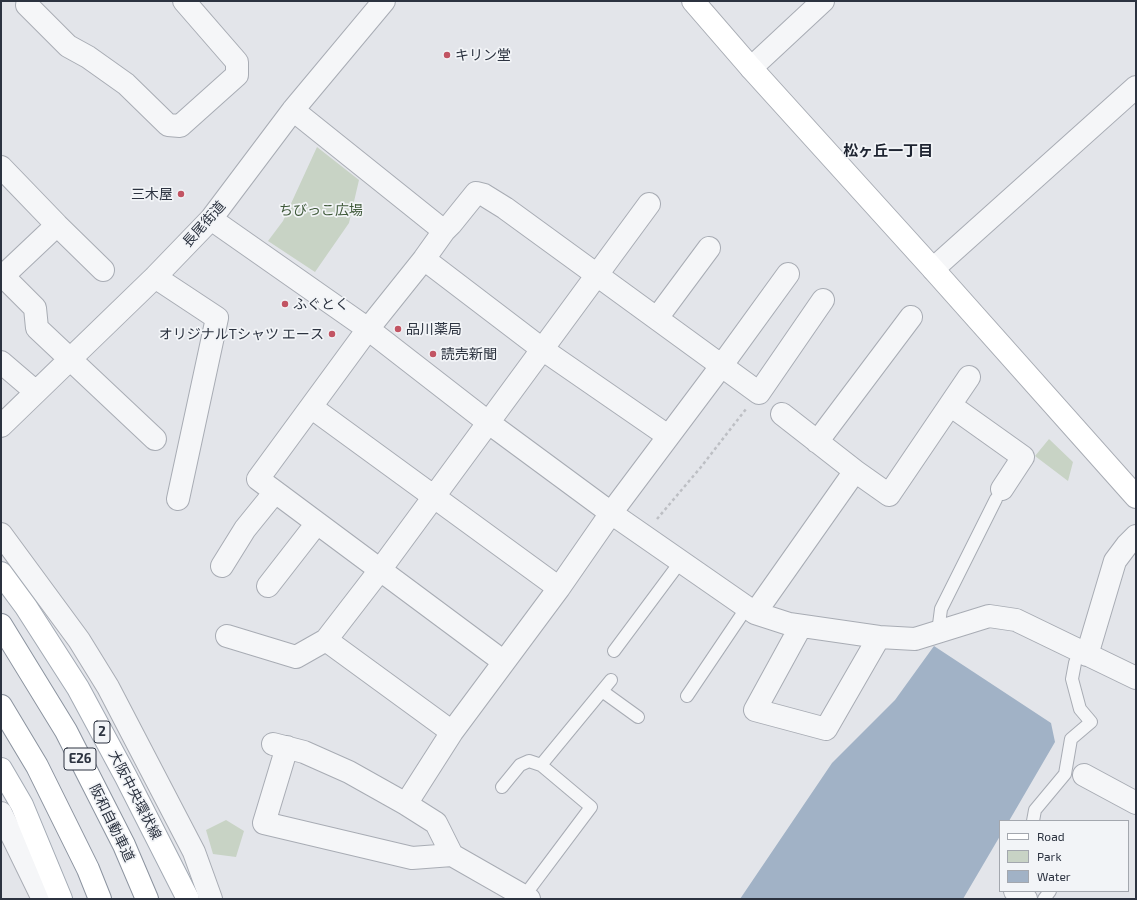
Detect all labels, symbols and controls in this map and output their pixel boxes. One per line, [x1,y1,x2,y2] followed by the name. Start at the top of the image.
[455,47,511,63] place label: キリン堂
[442,50,452,60] marker: キリン堂
[843,142,933,160] district label: 松ヶ丘一丁目
[131,186,173,202] place label: 三木屋
[176,189,186,199] marker: 三木屋
[179,198,229,250] street label: 長尾街道
[279,202,363,218] park label: ちびっこ広場
[293,296,349,312] place label: ふぐとく
[280,299,290,309] marker: ふぐとく
[406,321,462,337] place label: 品川薬局
[393,324,403,334] marker: 品川薬局
[159,326,324,342] place label: オリジナルTシャツ エース
[327,329,337,339] marker: オリジナルTシャツ エース
[441,346,497,362] place label: 読売新聞
[428,349,438,359] marker: 読売新聞
[94,721,110,743] road number: 2
[64,748,96,770] road number: E26
[105,748,165,842] street label: 大阪中央環状線
[86,782,138,864] street label: 阪和自動車道
[999,820,1129,892] legend
[1037,829,1065,843] text: Road
[1037,849,1062,863] text: Park
[1037,869,1071,883] text: Water

